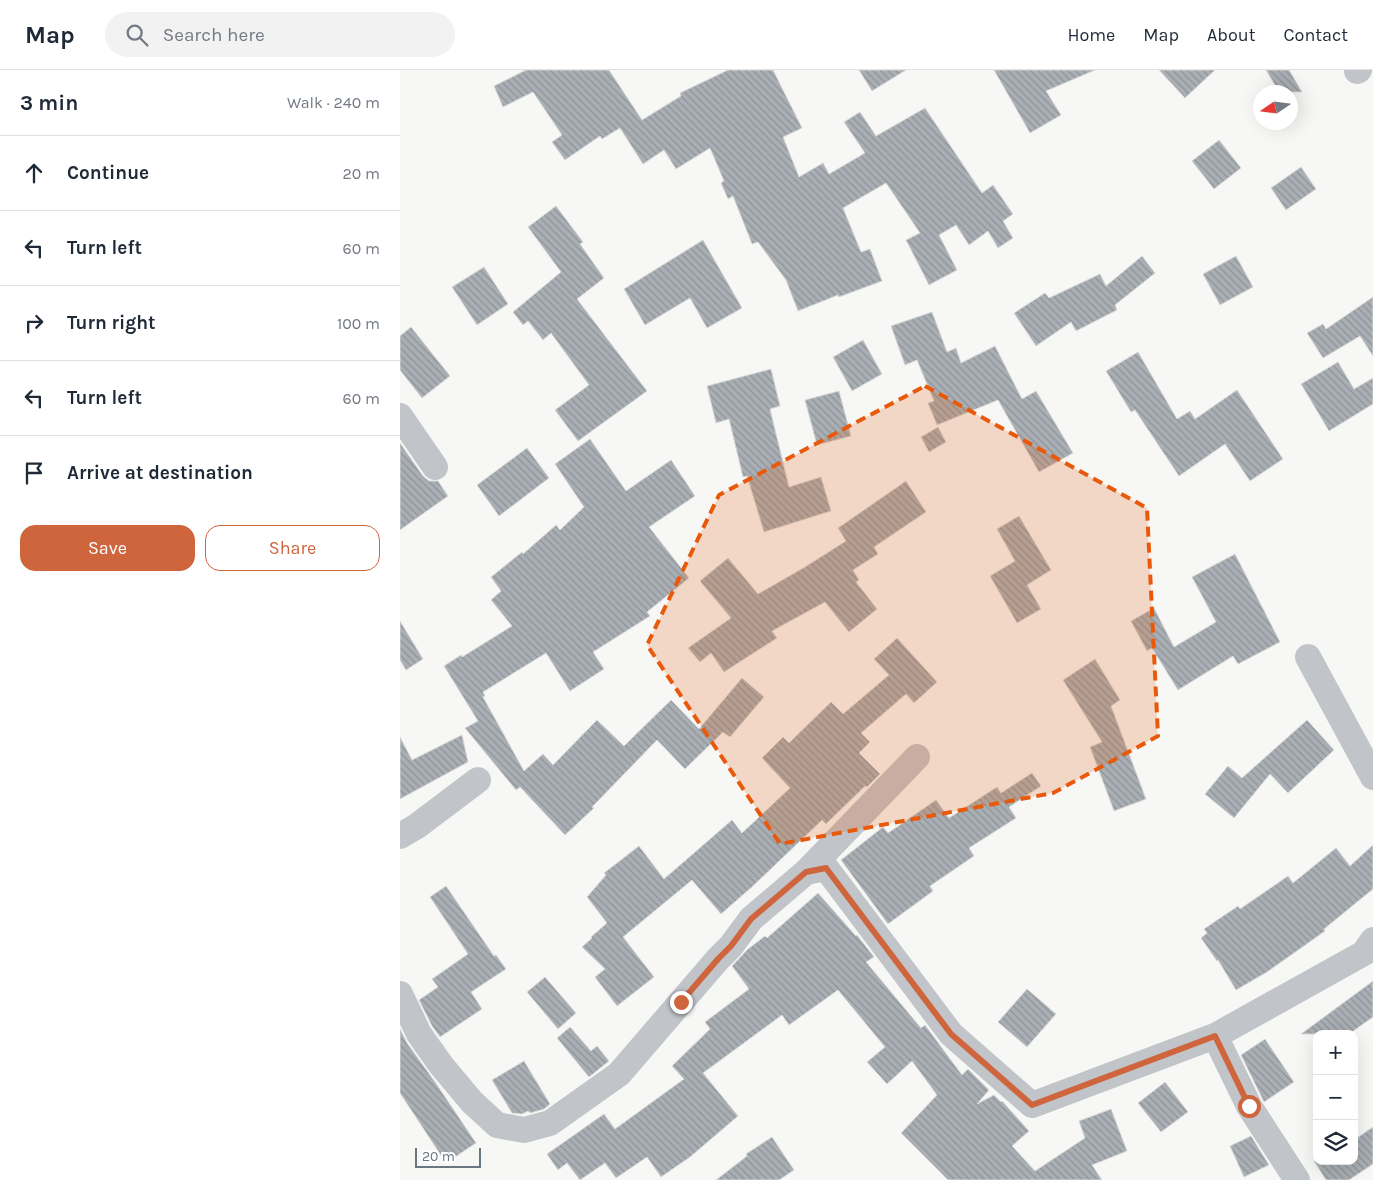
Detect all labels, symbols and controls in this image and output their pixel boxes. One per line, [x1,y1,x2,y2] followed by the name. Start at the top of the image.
[105,12,455,57] search box
[25,21,75,49] text: Map
[123,21,151,49] icon: search
[163,24,265,46] text: Search here
[1067,24,1115,46] text: Home
[1143,24,1179,46] text: Map
[1207,24,1256,46] text: About
[1284,24,1348,46] text: Contact
[1253,85,1298,130] north arrow
[20,91,78,115] text: 3 min
[287,93,380,112] text: Walk · 240 m
[20,159,48,187] icon: ahead
[67,162,149,184] text: Continue
[342,164,380,183] text: 20 m
[20,234,48,262] icon: left
[67,237,142,259] text: Turn left
[343,239,380,258] text: 60 m
[20,309,48,337] icon: right
[67,312,156,334] text: Turn right
[337,314,380,333] text: 100 m
[20,384,48,412] icon: left
[67,387,142,409] text: Turn left
[343,389,380,408] text: 60 m
[20,459,48,487] icon: arrive
[67,462,253,484] text: Arrive at destination
[20,525,195,571] button: Save
[205,525,380,571] button: Share
[670,991,693,1014] route end
[1313,1030,1358,1165] map controls
[1313,1030,1358,1075] button: +
[1313,1075,1358,1120] button: −
[1238,1095,1261,1118] route start
[1313,1120,1358,1165] button: layers
[415,1145,481,1168] scale bar
[422,1148,455,1165] text: 20 m

